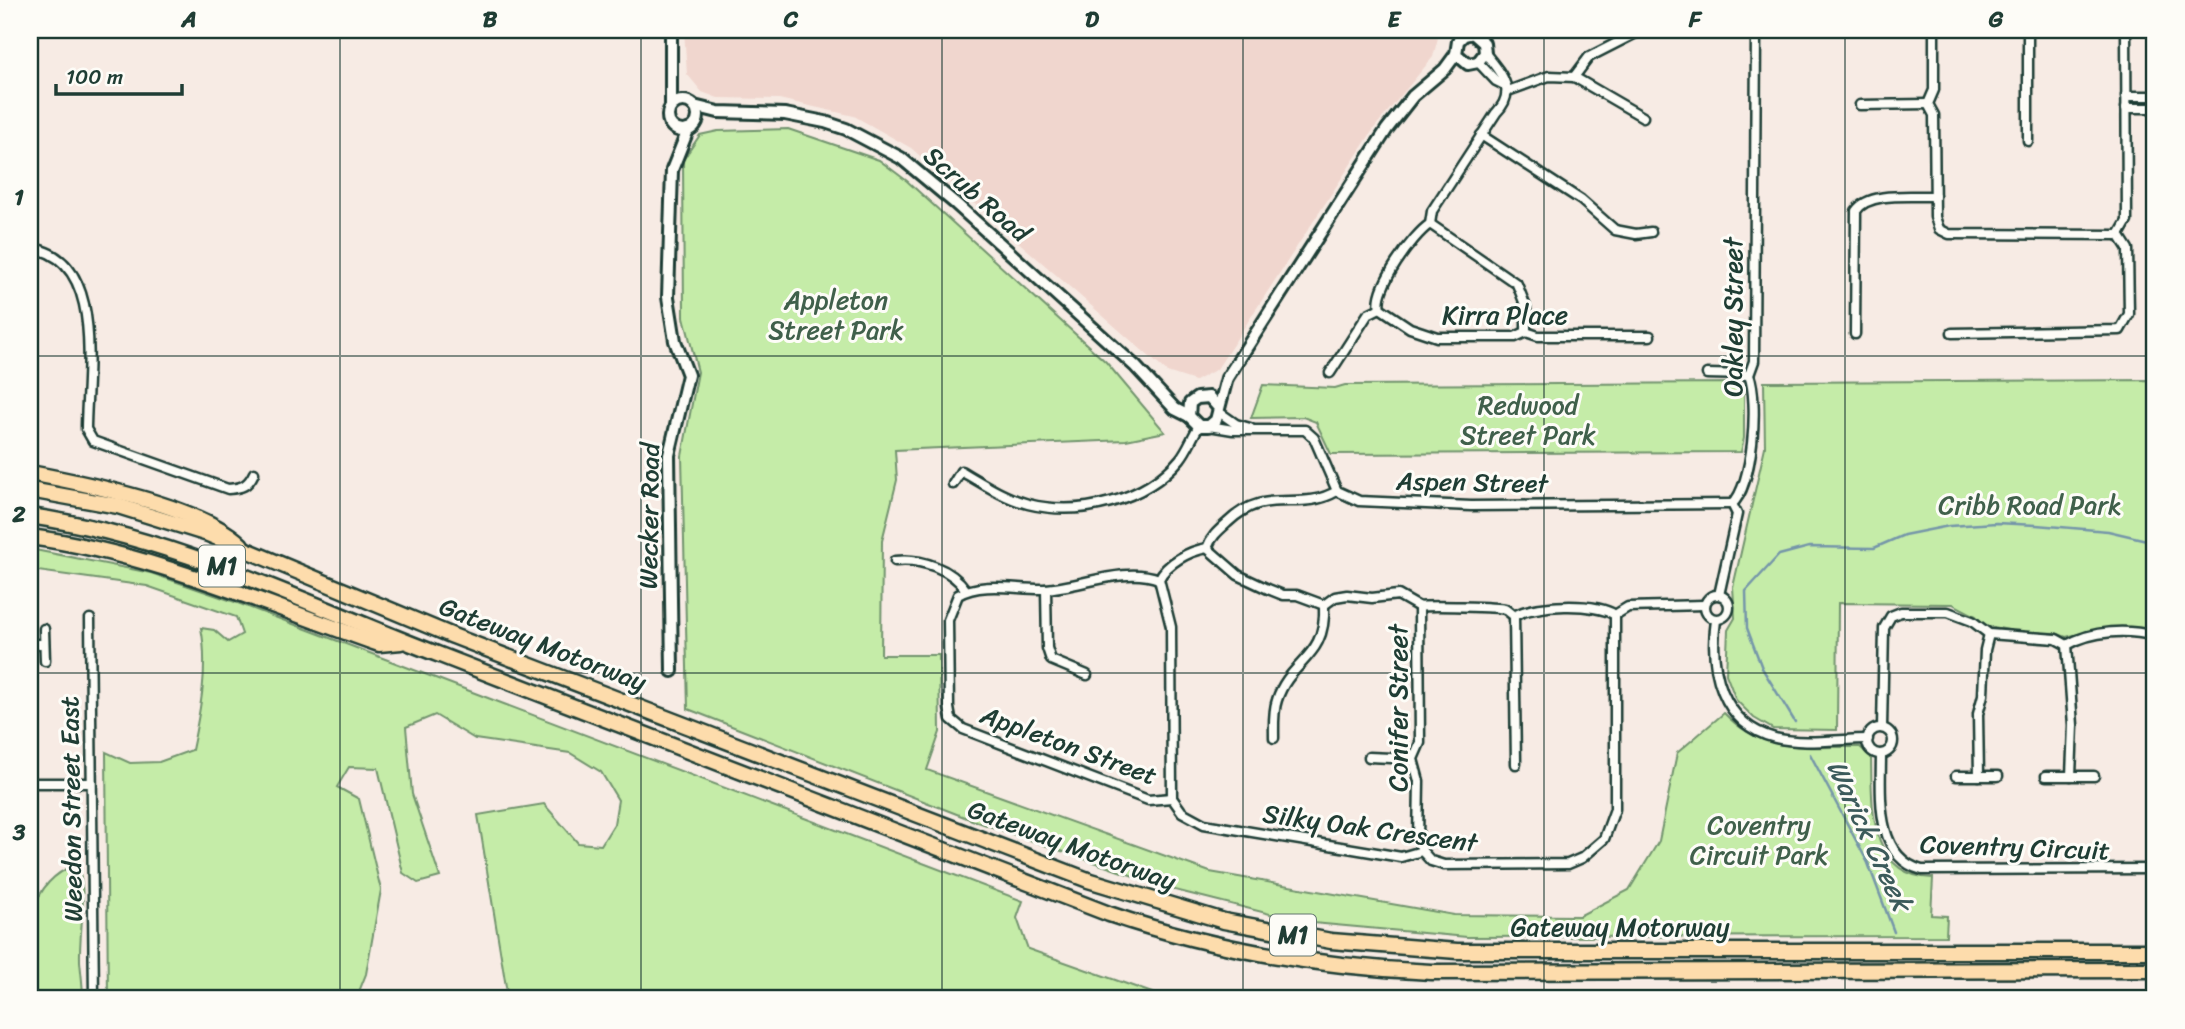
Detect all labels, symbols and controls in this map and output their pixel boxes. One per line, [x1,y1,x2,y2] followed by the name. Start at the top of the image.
[180,0,197,40] text: A
[483,0,498,40] text: B
[783,0,799,40] text: C
[1085,0,1100,40] text: D
[1388,0,1403,40] text: E
[1688,0,1703,40] text: F
[1988,0,2004,40] text: G
[56,52,182,96] scale bar
[66,58,123,96] text: 100 m
[913,134,1043,256] street label: Scrub Road
[14,177,24,218] text: 1
[1710,236,1756,397] street label: Oakley Street
[768,277,904,353] park label: Appleton Street Park
[1442,292,1568,338] street label: Kirra Place
[1460,382,1596,458] park label: Redwood Street Park
[625,440,673,590] street label: Wecker Road
[1395,458,1550,506] street label: Aspen Street
[1938,482,2122,528] park label: Cribb Road Park
[11,494,26,535] text: 2
[199,546,245,586] road number: M1
[432,583,654,705] street label: Gateway Motorway
[1375,623,1421,792] street label: Conifer Street
[973,691,1164,798] street label: Appleton Street
[46,696,96,922] street label: Weedon Street East
[1813,751,1927,922] water label: Warick Creek
[961,786,1183,904] street label: Gateway Motorway
[1260,790,1482,866] street label: Silky Oak Crescent
[1690,802,1829,878] park label: Coventry Circuit Park
[12,812,26,853] text: 3
[1919,821,2111,873] street label: Coventry Circuit
[1510,904,1730,950] street label: Gateway Motorway
[1270,915,1316,956] road number: M1

